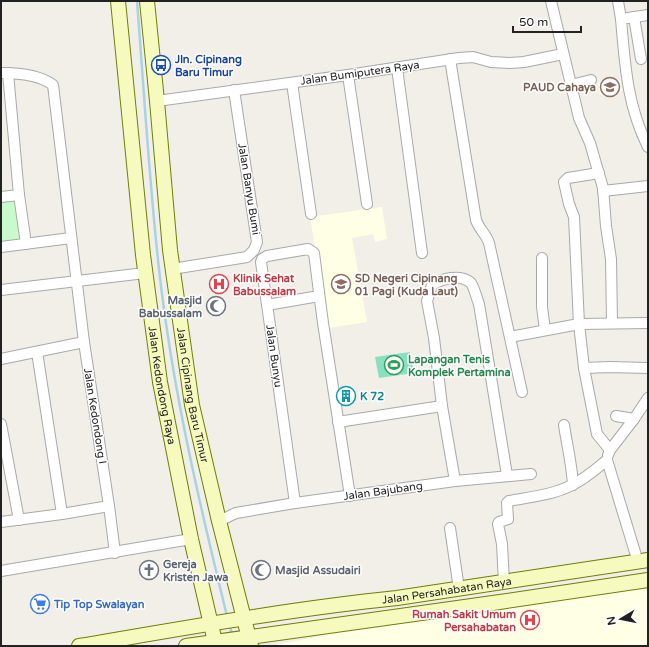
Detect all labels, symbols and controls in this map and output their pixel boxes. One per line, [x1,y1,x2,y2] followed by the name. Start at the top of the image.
[513,8,581,34] scale bar
[519,15,548,29] text: 50 m
[174,53,242,79] place label: Jln. Cipinang Baru Timur
[150,54,172,76] bus stop icon: Jln. Cipinang Baru Timur
[300,58,420,88] street label: Jalan Bumiputera Raya
[599,76,621,98] school or university icon: PAUD Cahaya
[523,81,596,95] place label: PAUD Cahaya
[235,142,263,236] street label: Jalan Banyu Bumi
[233,272,296,298] place label: Klinik Sehat Babussalam
[355,272,458,299] place label: SD Negeri Cipinang 01 Pagi (Kuda Laut)
[208,273,230,295] hospital icon: Klinik Sehat Babussalam
[330,273,352,295] school or university icon: SD Negeri Cipinang 01 Pagi (Kuda Laut)
[139,294,202,320] place label: Masjid Babussalam
[205,295,227,317] mosque icon: Masjid Babussalam
[263,324,285,388] street label: Jalan Bunyu
[146,325,179,446] street label: Jalan Kedondong Raya
[175,327,212,465] street label: Jalan Cipinang Baru Timur
[408,353,511,380] place label: Lapangan Tenis Komplek Pertamina
[383,354,405,376] sports icon: Lapangan Tenis Komplek Pertamina
[81,367,109,465] street label: Jalan Kedondong I
[335,385,357,407] building icon: K 72
[360,390,384,403] place label: K 72
[343,479,423,503] street label: Jalan Bajubang
[163,558,229,584] place label: Gereja Kristen Jawa
[138,559,160,581] church icon: Gereja Kristen Jawa
[250,559,272,581] mosque icon: Masjid Assudairi
[275,564,361,578] place label: Masjid Assudairi
[381,574,512,606] street label: Jalan Persahabatan Raya
[29,593,51,615] supermarket icon: Tip Top Swalayan
[53,598,145,612] place label: Tip Top Swalayan
[601,599,641,639] north arrow
[412,608,516,634] place label: Rumah Sakit Umum Persahabatan
[519,609,541,631] hospital icon: Rumah Sakit Umum Persahabatan
[604,615,619,626] text: N

